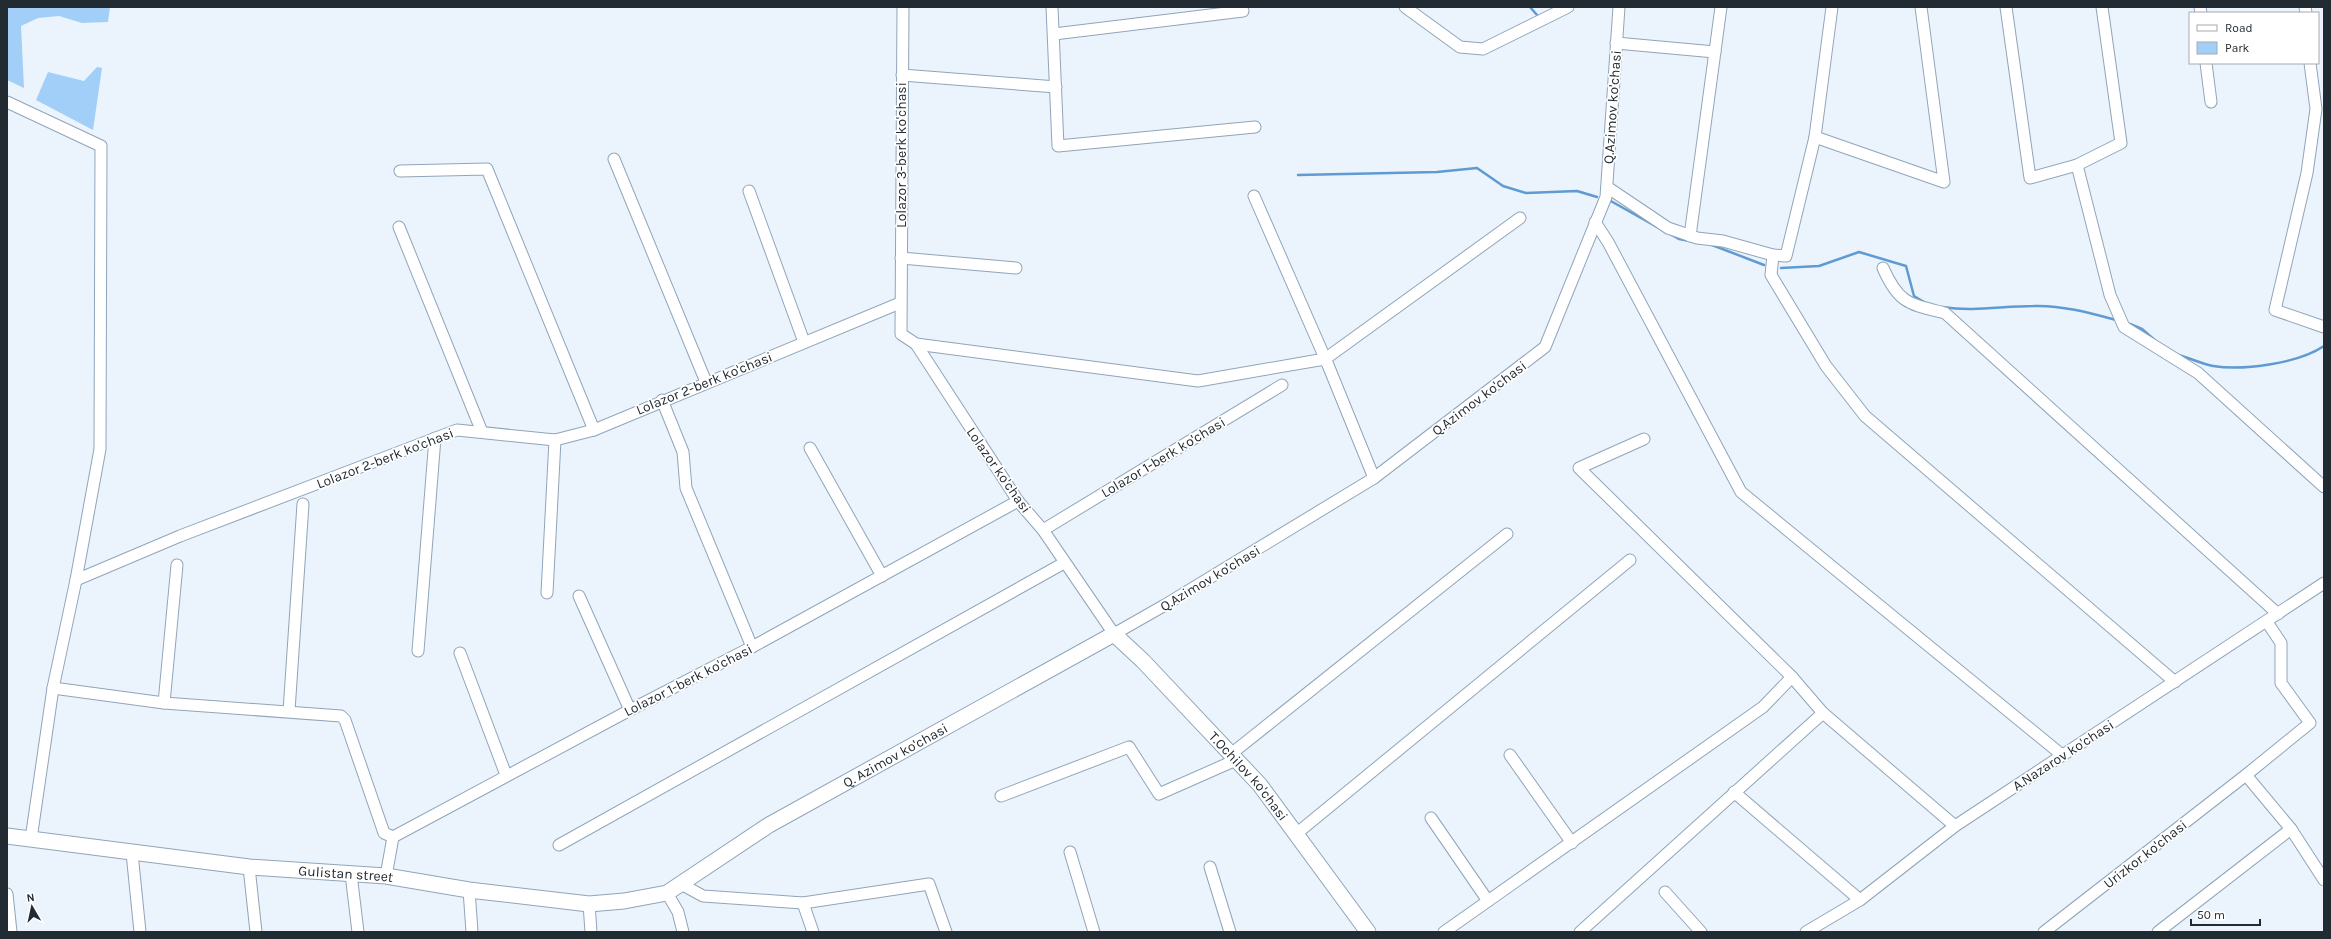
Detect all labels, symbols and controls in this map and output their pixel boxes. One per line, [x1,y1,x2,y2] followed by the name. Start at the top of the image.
[2189,12,2319,64] legend
[2225,21,2253,35] text: Road
[2225,41,2250,55] text: Park
[1600,50,1625,164] street label: Q.Azimov ko'chasi
[893,82,910,228] street label: Lolazor 3-berk ko'chasi
[634,348,775,419] street label: Lolazor 2-berk ko'chasi
[1429,357,1530,439] street label: Q.Azimov ko'chasi
[1098,414,1229,501] street label: Lolazor 1-berk ko'chasi
[314,424,456,492] street label: Lolazor 2-berk ko'chasi
[963,424,1034,516] street label: Lolazor ko'chasi
[1157,542,1263,615] street label: Q.Azimov ko'chasi
[621,641,755,720] street label: Lolazor 1-berk ko'chasi
[2009,716,2117,795] street label: A.Nazarov ko'chasi
[840,720,951,791] street label: Q. Azimov ko'chasi
[1205,728,1291,824] street label: T.Ochilov ko'chasi
[2100,817,2190,892] street label: Urizkor ko'chasi
[298,862,395,886] street label: Gulistan street
[12,887,52,927] north arrow
[26,891,35,905] text: N
[2191,901,2260,927] scale bar
[2197,908,2225,922] text: 50 m

